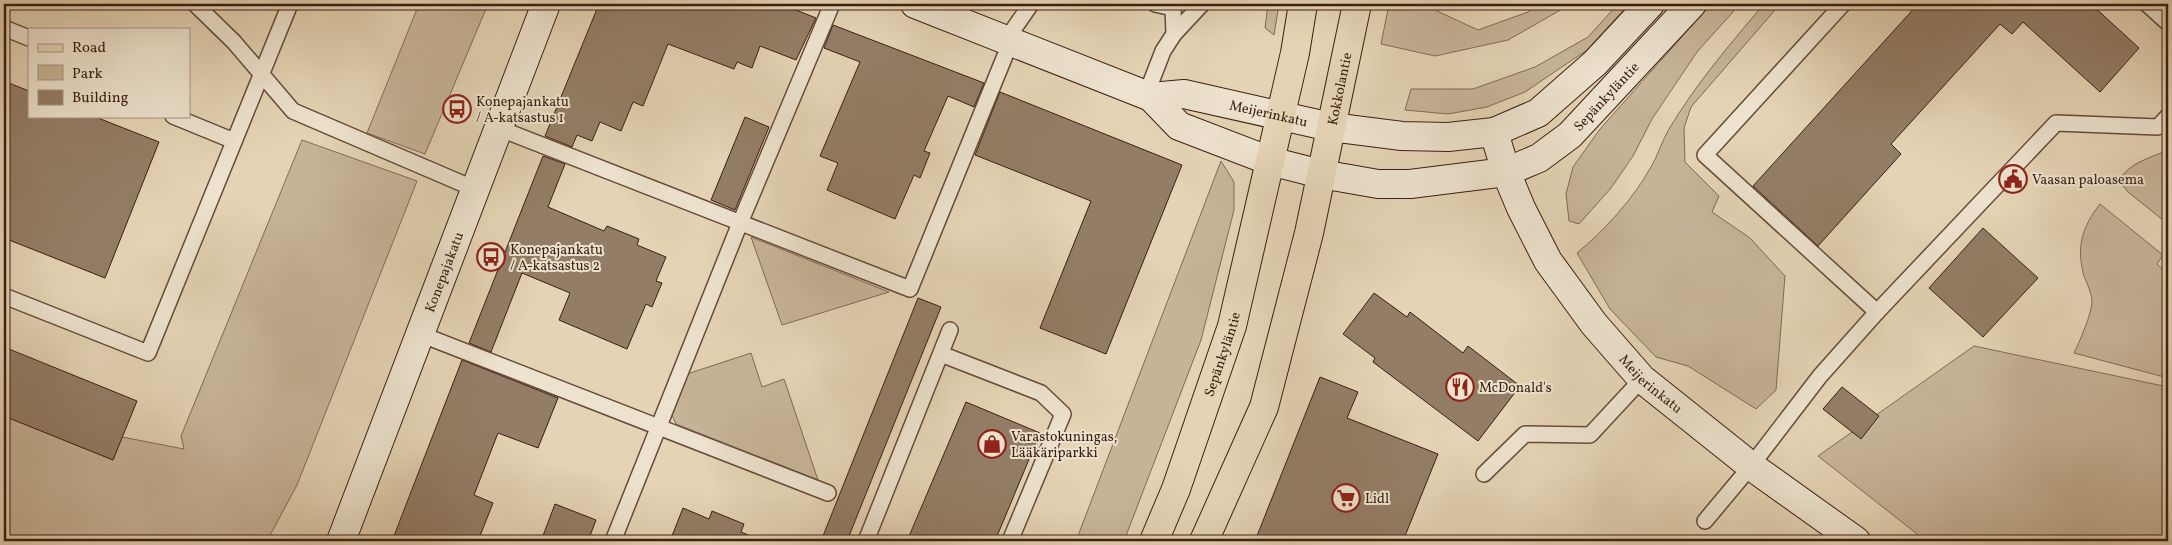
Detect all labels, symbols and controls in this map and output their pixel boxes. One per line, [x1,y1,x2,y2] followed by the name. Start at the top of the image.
[28,28,190,118] legend
[72,38,106,59] text: Road
[1324,51,1358,127] street label: Kokkolantie
[1570,58,1644,136] street label: Sepänkyläntie
[72,64,103,85] text: Park
[72,88,129,109] text: Building
[476,93,569,128] place label: Konepajankatu / A-katsastus 1
[442,94,472,124] bus stop icon: Konepajankatu / A-katsastus 1
[1227,96,1310,133] street label: Meijerinkatu
[1998,164,2028,194] public building icon: Vaasan paloasema
[2032,171,2144,190] place label: Vaasan paloasema
[421,229,469,315] street label: Konepajakatu
[510,241,603,276] place label: Konepajankatu / A-katsastus 2
[476,242,506,272] bus stop icon: Konepajankatu / A-katsastus 2
[1200,310,1246,400] street label: Sepänkyläntie
[1614,351,1686,419] street label: Meijerinkatu
[1445,372,1475,402] restaurant icon: McDonald's
[1479,379,1552,398] place label: McDonald's
[1011,428,1117,463] place label: Varastokuningas, Lääkäriparkki
[977,429,1007,459] shop icon: Varastokuningas, Lääkäriparkki
[1331,483,1361,513] supermarket icon: Lidl
[1365,490,1389,509] place label: Lidl

